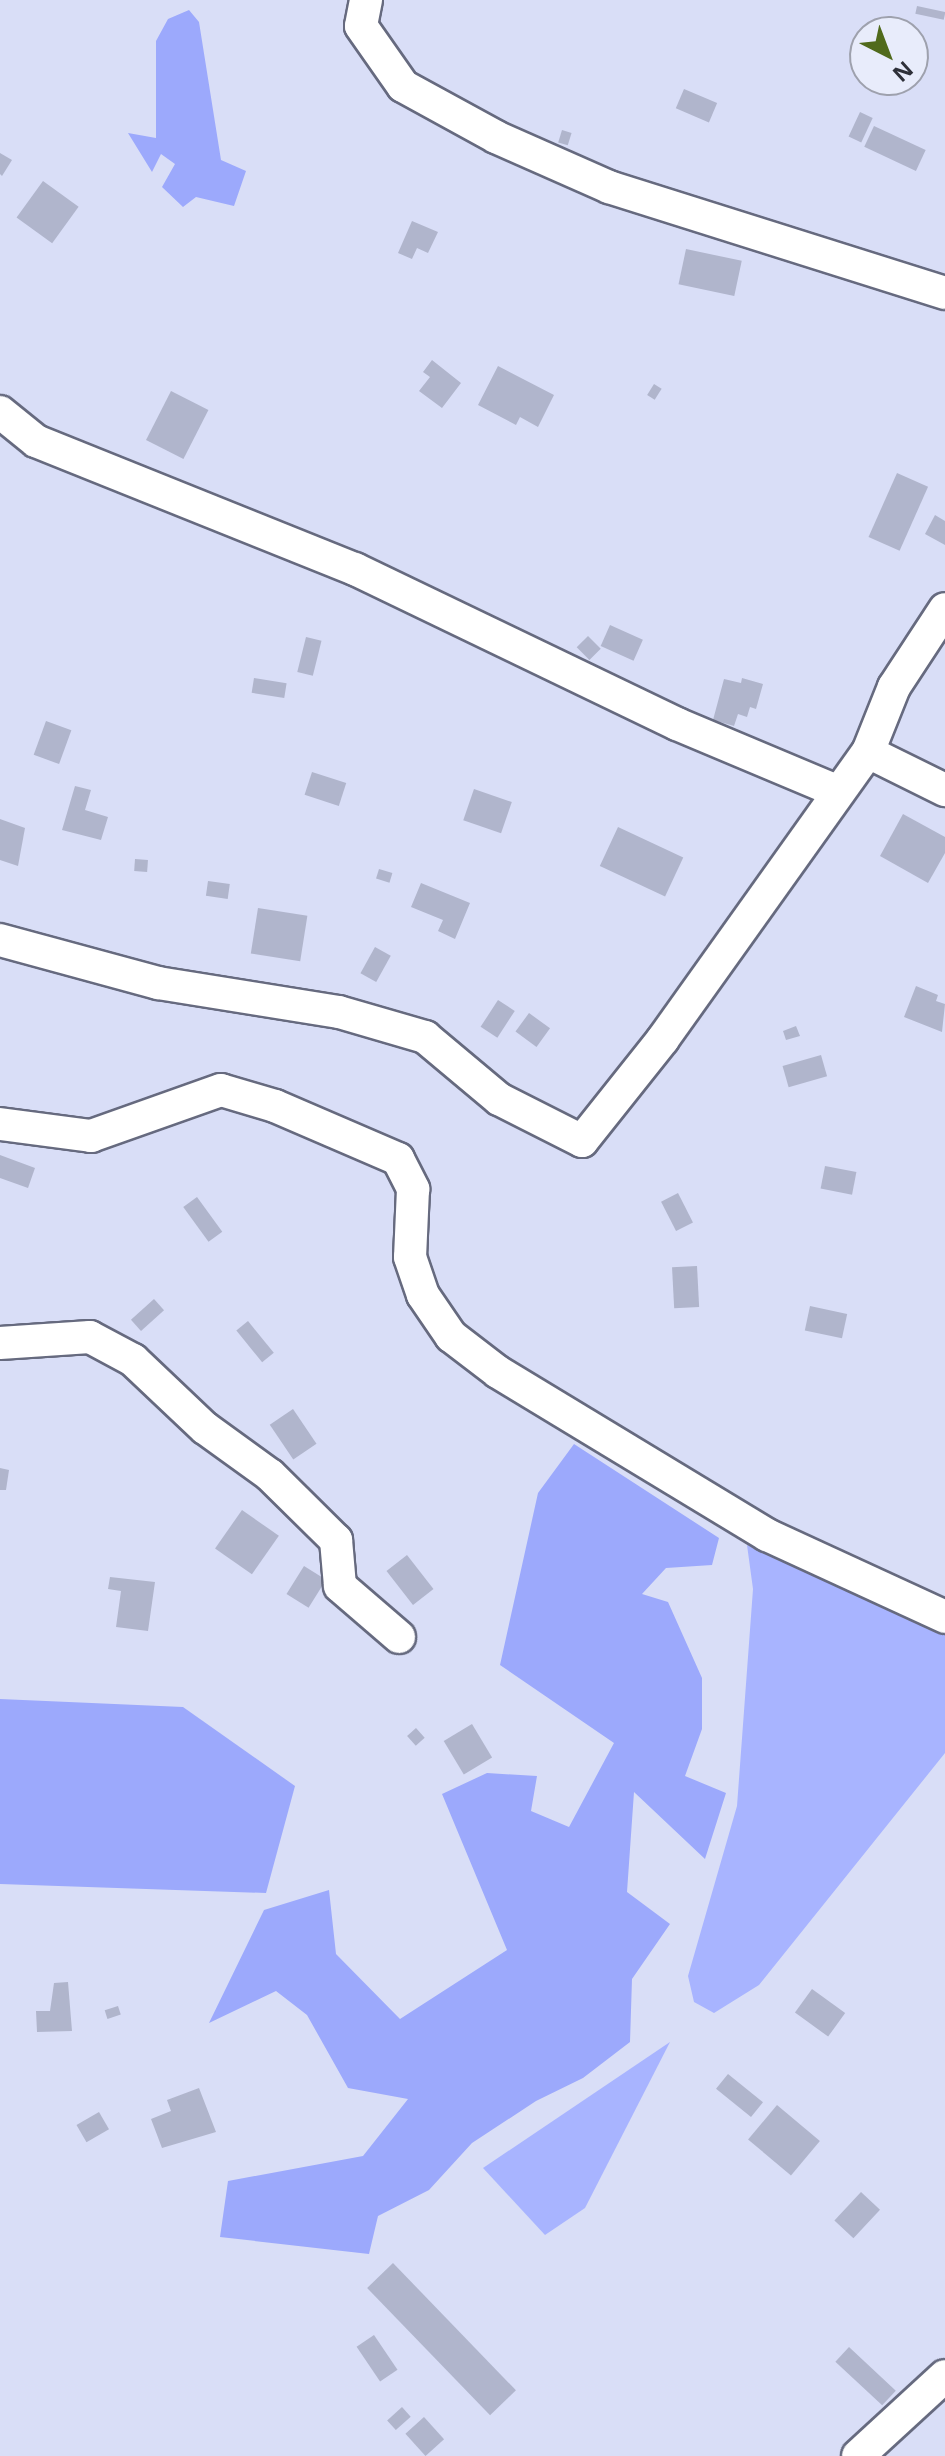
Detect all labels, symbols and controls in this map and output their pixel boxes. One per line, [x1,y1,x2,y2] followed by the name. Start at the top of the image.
[849,16,929,96] north arrow
[887,55,920,89] text: N

